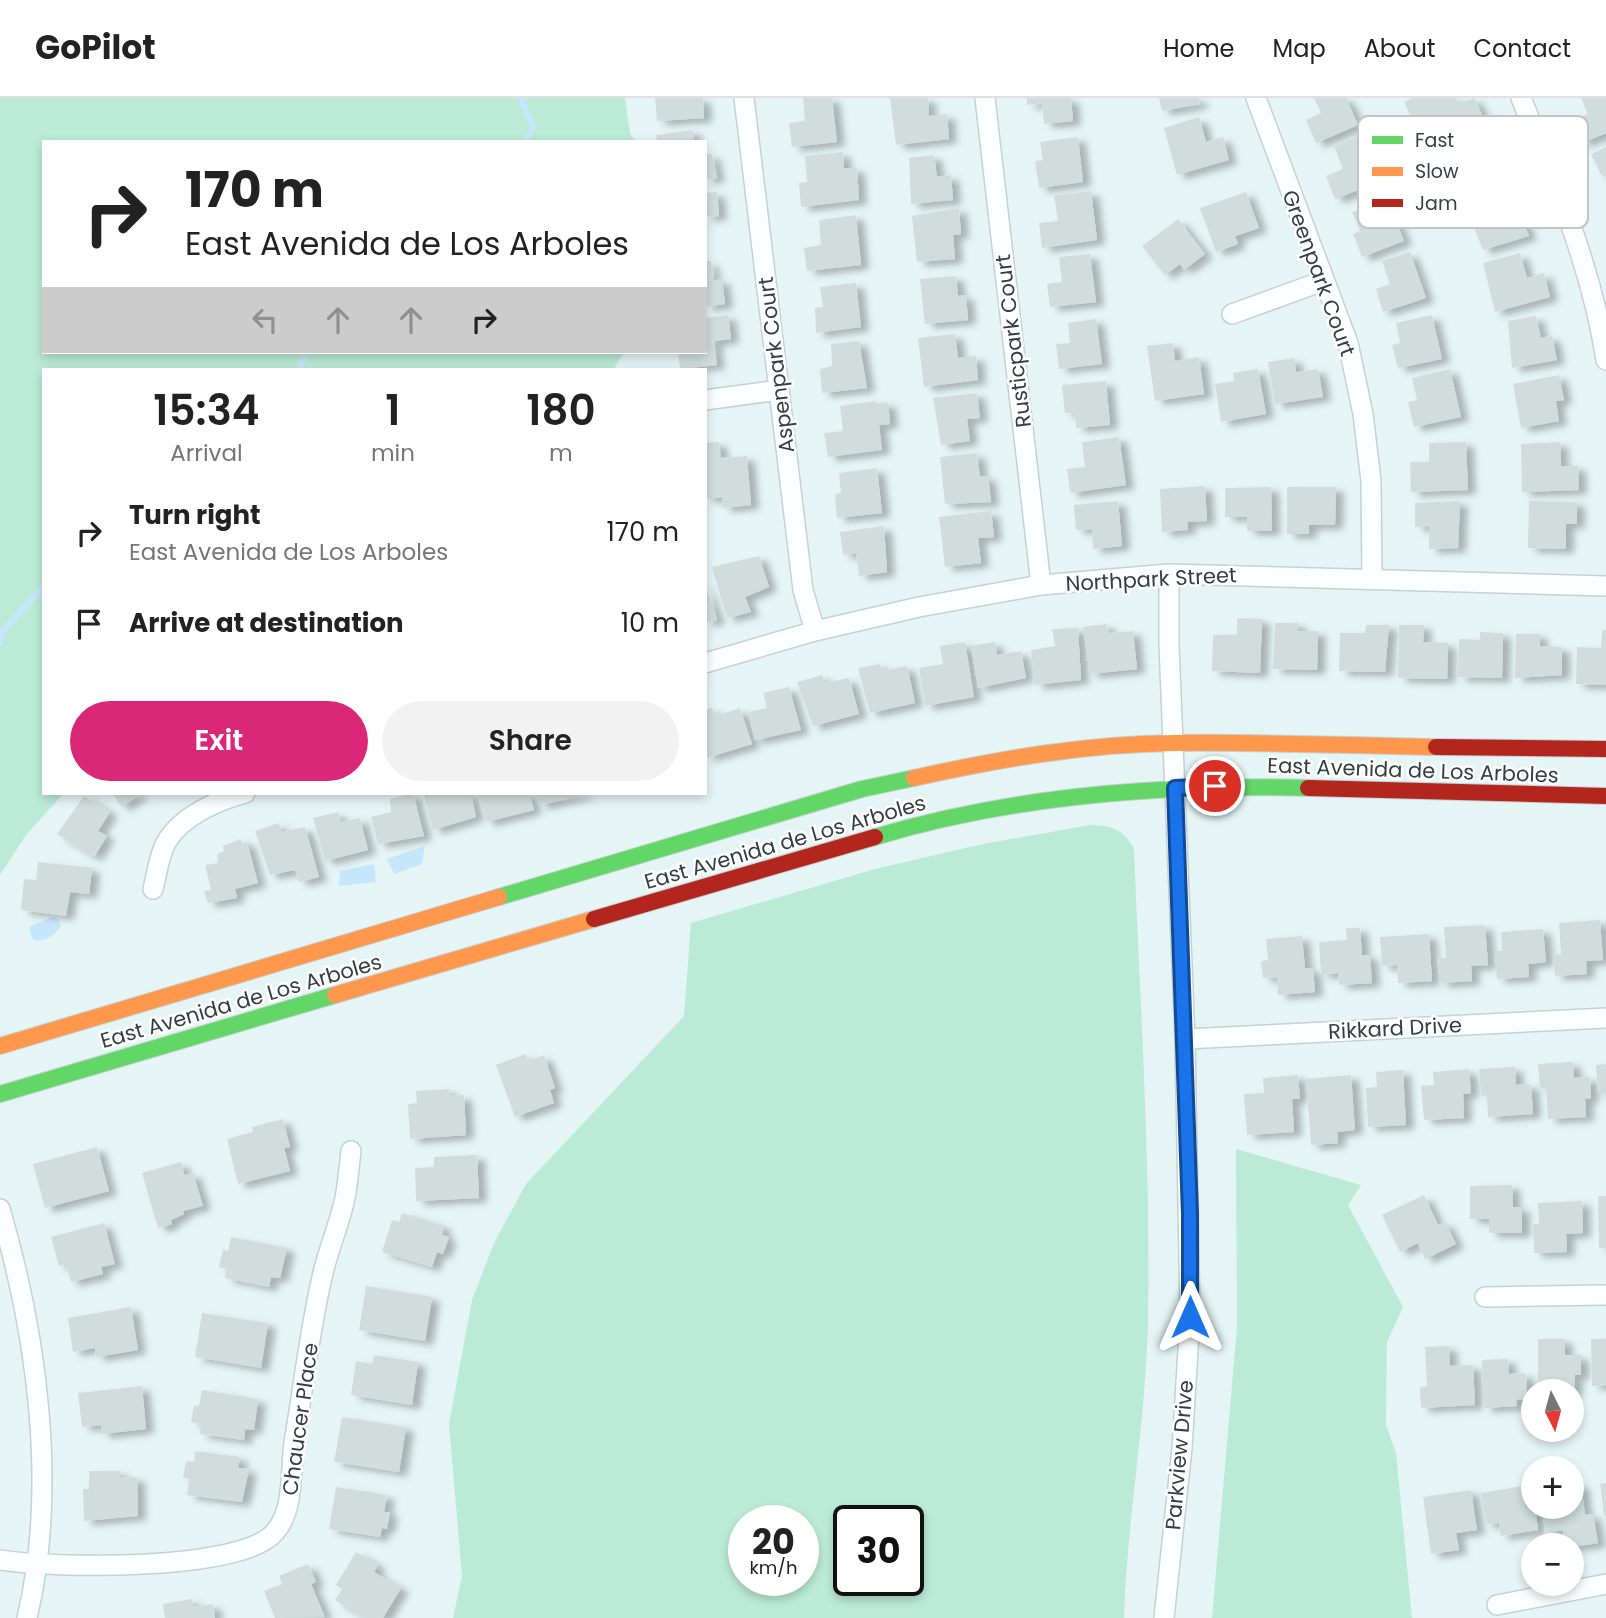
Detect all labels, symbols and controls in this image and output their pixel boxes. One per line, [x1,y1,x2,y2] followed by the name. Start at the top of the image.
[35,24,156,71] text: GoPilot
[1163,32,1235,65] text: Home
[1273,32,1326,65] text: Map
[1364,32,1435,65] text: About
[1473,32,1571,65] text: Contact
[1358,116,1588,228] legend
[1415,127,1454,154] text: Fast
[185,156,324,224] text: 170 m
[1415,158,1459,185] text: Slow
[70,168,161,259] icon: right
[1275,186,1363,360] street label: Greenpark Court
[1415,190,1457,217] text: Jam
[185,221,629,266] text: East Avenida de Los Arboles
[988,253,1038,429] street label: Rusticpark Court
[751,275,801,455] street label: Aspenpark Court
[246,301,284,339] icon: left
[319,301,357,339] icon: ahead
[392,301,430,339] icon: ahead
[465,301,503,339] icon: right
[153,381,260,440] text: 15:34
[385,381,401,440] text: 1
[526,381,596,440] text: 180
[170,437,243,469] text: Arrival
[371,437,415,469] text: min
[549,437,573,469] text: m
[129,497,261,533] text: Turn right
[70,514,108,552] icon: right
[606,514,679,550] text: 170 m
[129,536,448,568] text: East Avenida de Los Arboles
[1065,560,1237,598] street label: Northpark Street
[70,605,108,643] icon: arrive
[129,605,404,641] text: Arrive at destination
[621,605,679,641] text: 10 m
[70,701,368,781] button: Exit
[382,701,679,781] button: Share
[1267,750,1559,790] street label: East Avenida de Los Arboles
[1185,756,1245,816] pin
[1196,767,1234,805] icon: arrive
[641,788,929,896] street label: East Avenida de Los Arboles
[97,947,385,1055] street label: East Avenida de Los Arboles
[1327,1010,1463,1046] street label: Rikkard Drive
[1153,1280,1227,1354] position arrow
[275,1341,325,1497] street label: Chaucer Place
[1158,1379,1200,1531] street label: Parkview Drive
[1521,1379,1584,1442] north arrow
[1521,1379,1584,1596] map controls
[1521,1456,1584,1519] button: +
[833,1505,924,1596] speed limit sign: 30
[752,1517,795,1566] text: 20
[1521,1533,1584,1596] button: −
[750,1555,797,1580] text: km/h

